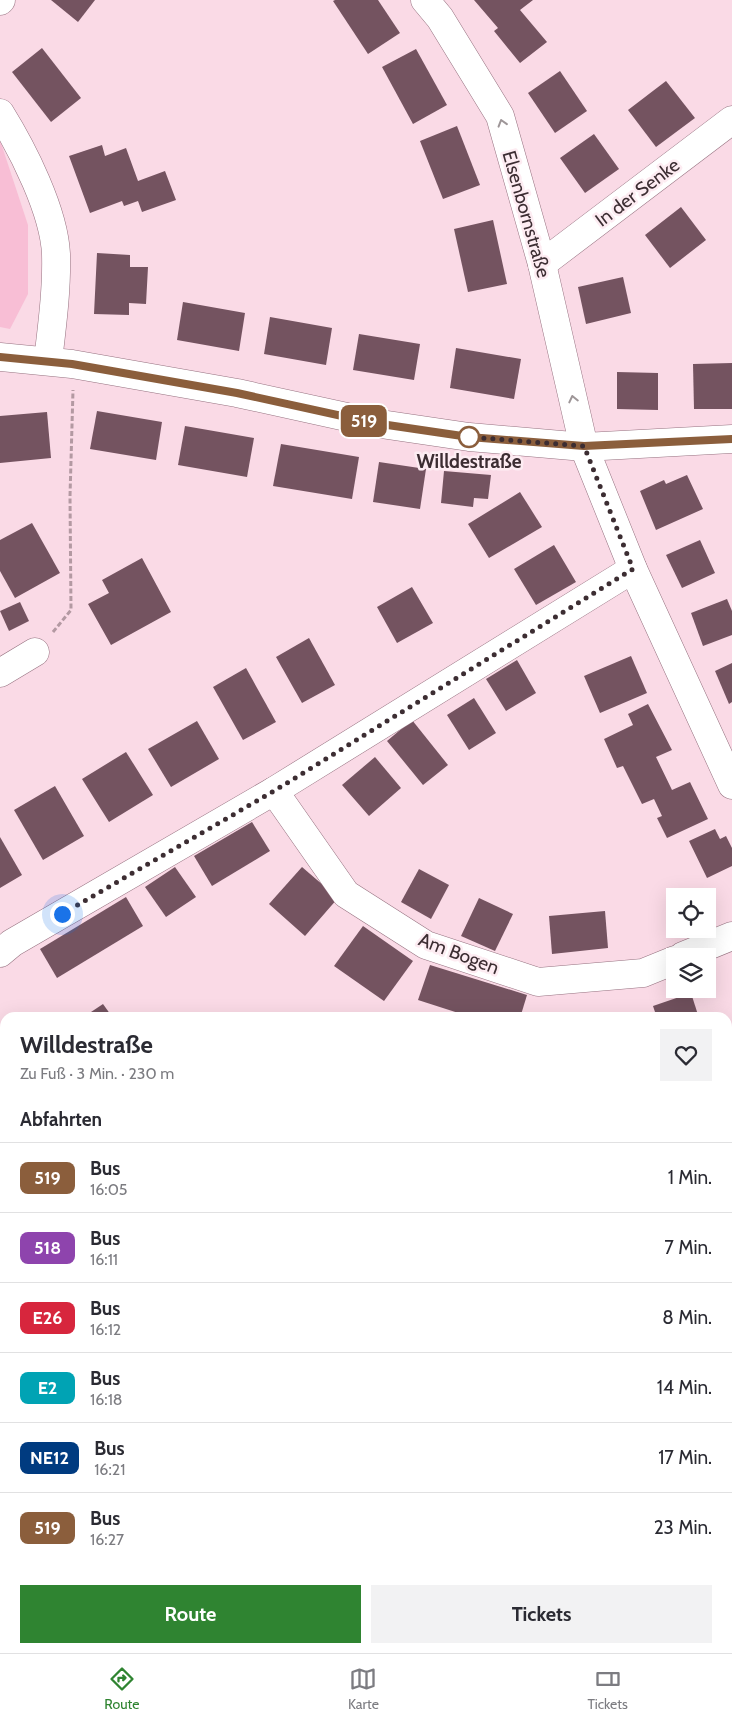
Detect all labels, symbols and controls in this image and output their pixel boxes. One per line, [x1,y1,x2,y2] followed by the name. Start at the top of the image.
[497,120,507,128] one-way arrow
[497,148,556,280] street label: Elsenbornstraße
[591,153,684,231] street label: In der Senke
[568,395,579,403] one-way arrow
[335,405,393,437] line badge: 519
[351,410,377,432] text: 519
[458,426,480,448] marker: Willdestraße
[416,450,522,473] place label: Willdestraße
[666,888,716,998] map controls
[666,888,716,938] button: locate
[50,902,75,927] your location
[415,928,502,979] street label: Am Bogen
[666,948,716,998] button: layers
[660,1029,712,1081] button: heart
[20,1030,153,1059] text: Willdestraße
[20,1064,174,1083] text: Zu Fuß · 3 Min. · 230 m
[20,1108,102,1131] text: Abfahrten
[90,1157,120,1180] text: Bus
[668,1166,712,1189] text: 1 Min.
[34,1167,61,1189] text: 519
[90,1180,127,1199] text: 16:05
[90,1227,120,1250] text: Bus
[664,1236,712,1259] text: 7 Min.
[34,1237,61,1259] text: 518
[90,1250,118,1269] text: 16:11
[90,1297,120,1320] text: Bus
[662,1306,712,1329] text: 8 Min.
[33,1307,62,1329] text: E26
[90,1320,121,1339] text: 16:12
[90,1367,120,1390] text: Bus
[657,1376,712,1399] text: 14 Min.
[38,1377,57,1399] text: E2
[90,1390,123,1409] text: 16:18
[94,1437,124,1460] text: Bus
[658,1446,712,1469] text: 17 Min.
[30,1447,69,1469] text: NE12
[94,1460,125,1479] text: 16:21
[90,1507,120,1530] text: Bus
[654,1516,712,1539] text: 23 Min.
[34,1517,61,1539] text: 519
[90,1530,124,1549] text: 16:27
[20,1585,361,1643] button: Route
[371,1585,712,1643] button: Tickets
[104,1665,139,1713] tab: Route
[348,1665,379,1713] tab: Karte
[587,1665,628,1713] tab: Tickets

